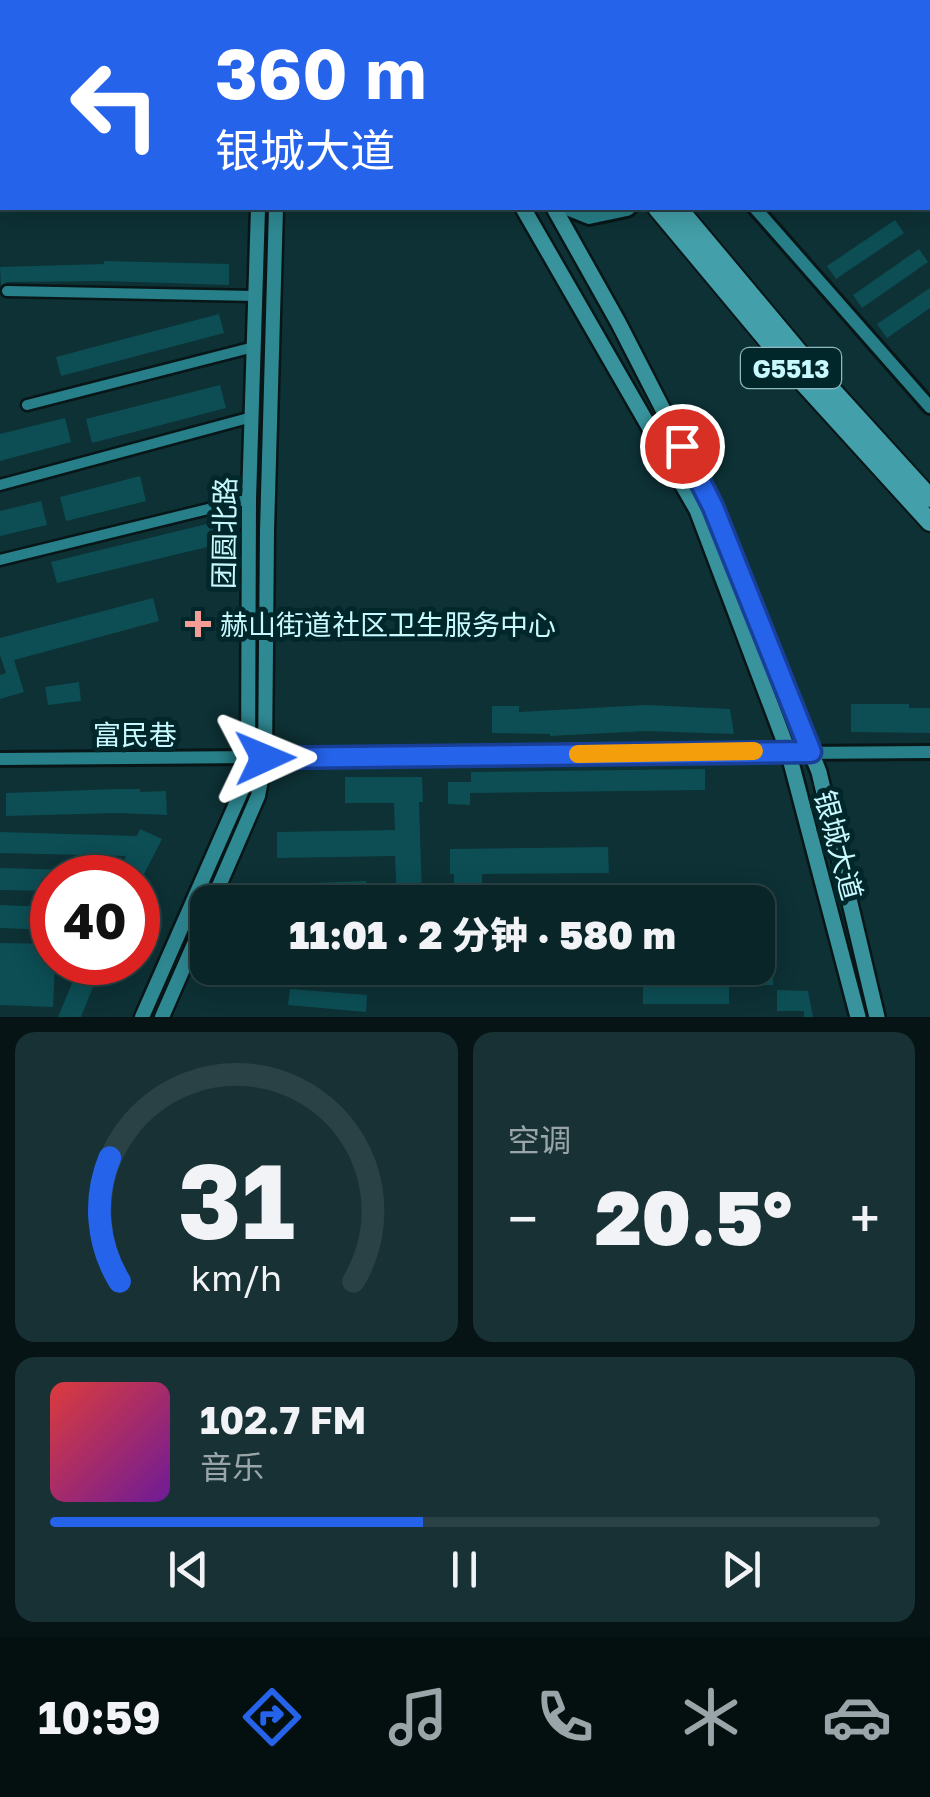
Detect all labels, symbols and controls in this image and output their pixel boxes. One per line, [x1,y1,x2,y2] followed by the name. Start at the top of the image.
[215,30,426,114] text: 360 m
[50,40,180,170] icon: left
[215,123,395,177] text: 银城大道
[741,348,841,388] road number: G5513
[640,404,725,489] pin
[655,419,710,474] icon: arrive
[207,477,241,589] street label: 团圆北路
[220,608,556,641] place label: 赫山街道社区卫生服务中心
[185,611,211,637] marker: 赫山街道社区卫生服务中心
[213,706,317,810] position arrow
[93,718,177,751] street label: 富民巷
[809,787,869,903] street label: 银城大道
[30,855,160,985] speed limit sign: 40
[289,912,676,957] text: 11:01 · 2 分钟 · 580 m
[508,1121,572,1159] text: 空调
[178,1137,295,1262] text: 31
[595,1171,792,1262] text: 20.5°
[508,1185,538,1251] text: −
[850,1185,880,1251] text: +
[191,1256,282,1299] text: km/h
[200,1397,366,1442] text: 102.7 FM
[200,1448,264,1486] text: 音乐
[161,1542,216,1597] icon: previous
[437,1542,492,1597] icon: pause
[714,1542,769,1597] icon: next
[237,1682,307,1752] icon: directions
[383,1682,453,1752] icon: music
[530,1682,600,1752] icon: phone
[676,1682,746,1752] icon: climate
[822,1682,892,1752] icon: car
[38,1690,161,1744] text: 10:59

